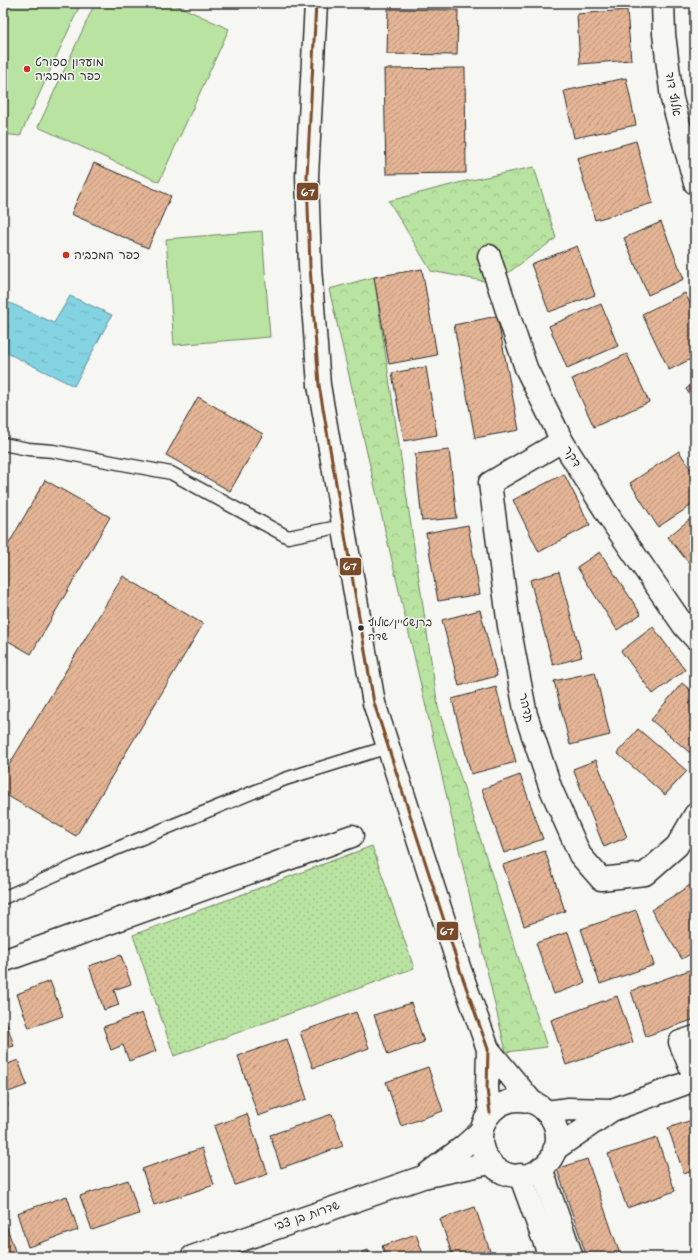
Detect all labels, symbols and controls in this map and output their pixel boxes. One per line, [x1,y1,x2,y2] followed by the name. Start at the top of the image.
[35,54,104,85] place label: מועדון ספורט כפר המכביה
[22,64,32,74] marker: מועדון ספורט כפר המכביה
[661,71,685,118] street label: אלוף דוד
[296,182,319,201] line badge: 67
[301,185,315,200] text: 67
[74,247,140,264] place label: כפר המכביה
[61,250,71,260] marker: כפר המכביה
[559,443,585,471] street label: דקר
[339,557,362,576] line badge: 67
[343,559,357,574] text: 67
[368,615,432,644] place label: ברנשטיין/אלוף שדה
[356,623,366,633] marker: ברנשטיין/אלוף שדה
[514,691,538,725] street label: תדהר
[436,921,459,941] line badge: 67
[440,924,454,939] text: 67
[272,1197,343,1235] street label: שדרות בן צבי

